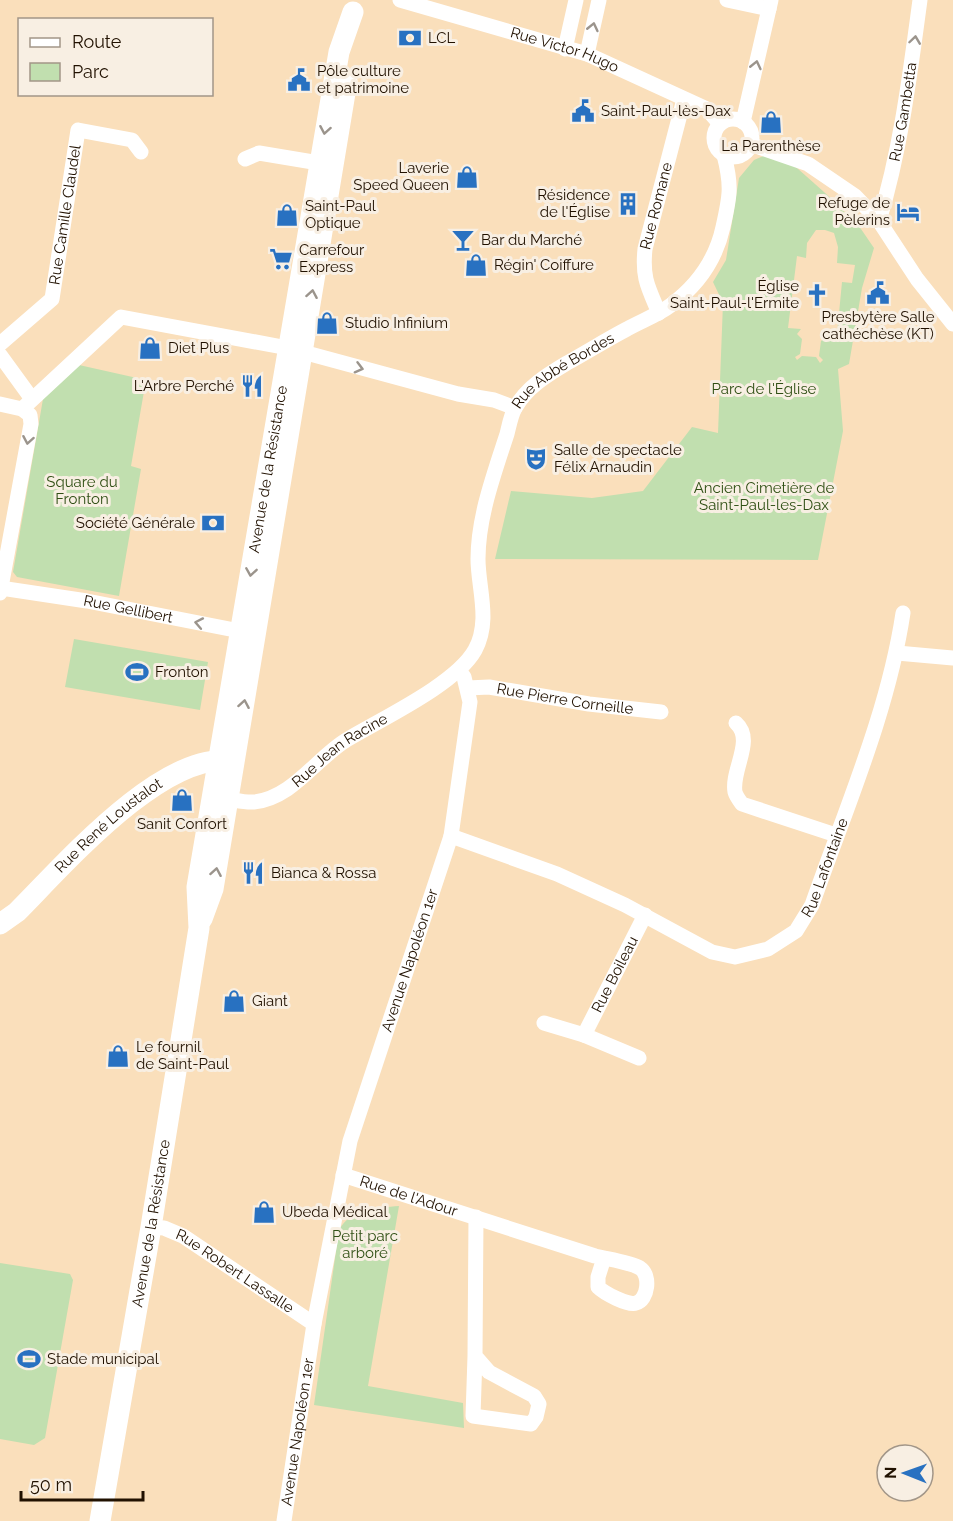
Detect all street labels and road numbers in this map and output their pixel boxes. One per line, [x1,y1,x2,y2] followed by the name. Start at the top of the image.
[508,23,622,76] street label: Rue Victor Hugo
[886,61,920,163] street label: Rue Gambetta
[45,143,85,286] street label: Rue Camille Claudel
[636,160,676,251] street label: Rue Romane
[508,329,617,412] street label: Rue Abbé Bordes
[245,384,291,554] street label: Avenue de la Résistance
[82,592,174,627] street label: Rue Gellibert
[495,679,634,718] street label: Rue Pierre Corneille
[288,709,391,791] street label: Rue Jean Racine
[51,774,165,877] street label: Rue René Loustalot
[798,816,852,921] street label: Rue Lafontaine
[378,886,442,1034] street label: Avenue Napoléon 1er
[588,933,642,1016] street label: Rue Boileau
[128,1138,174,1309] street label: Avenue de la Résistance
[358,1172,460,1220] street label: Rue de l'Adour
[173,1225,297,1317] street label: Rue Robert Lassalle
[277,1356,318,1507] street label: Avenue Napoléon 1er

